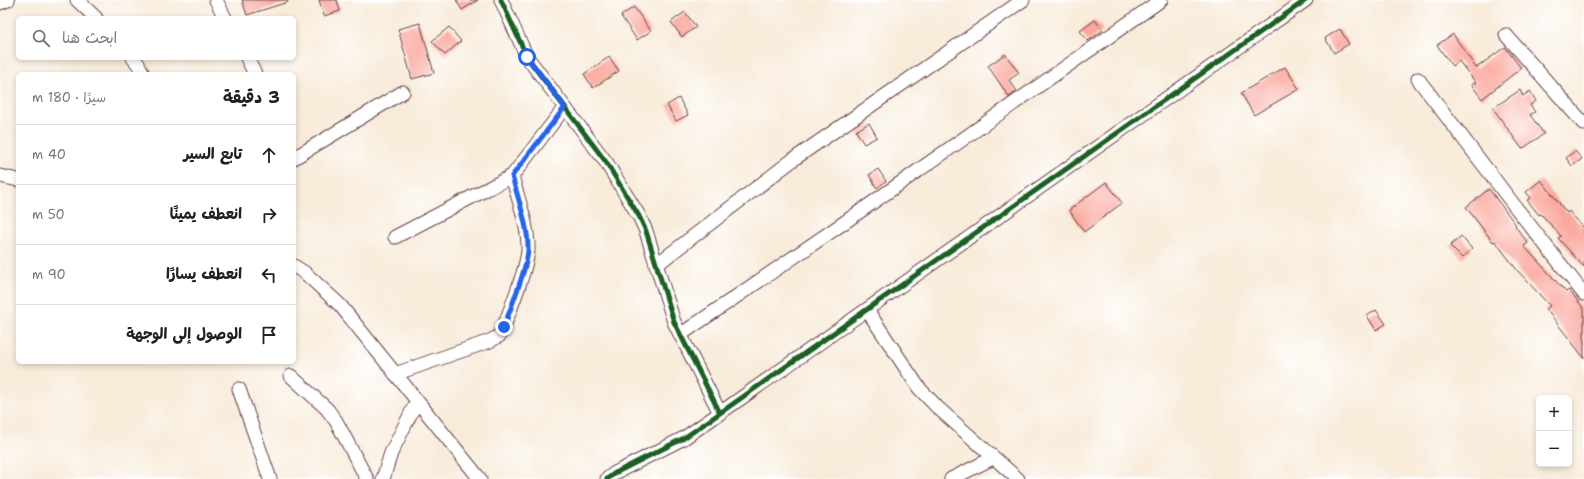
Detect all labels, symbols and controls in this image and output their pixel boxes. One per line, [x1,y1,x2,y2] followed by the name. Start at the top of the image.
[16,16,296,60] search box
[30,27,52,49] icon: search
[62,28,117,48] text: ابحث هنا
[518,48,536,66] route start
[223,86,280,108] text: 3 دقيقة
[32,89,106,106] text: سيرًا · 180 m
[183,144,242,164] text: تابع السير
[258,144,280,166] icon: ahead
[32,146,66,163] text: 40 m
[170,204,242,224] text: انعطف يمينًا
[258,204,280,226] icon: right
[32,206,65,223] text: 50 m
[166,264,242,284] text: انعطف يسارًا
[258,264,280,286] icon: left
[32,266,66,283] text: 90 m
[495,318,513,336] route end
[126,324,242,344] text: الوصول إلى الوجهة
[258,324,280,346] icon: arrive
[1536,395,1572,467] map controls
[1536,395,1572,431] button: +
[1536,431,1572,467] button: −

